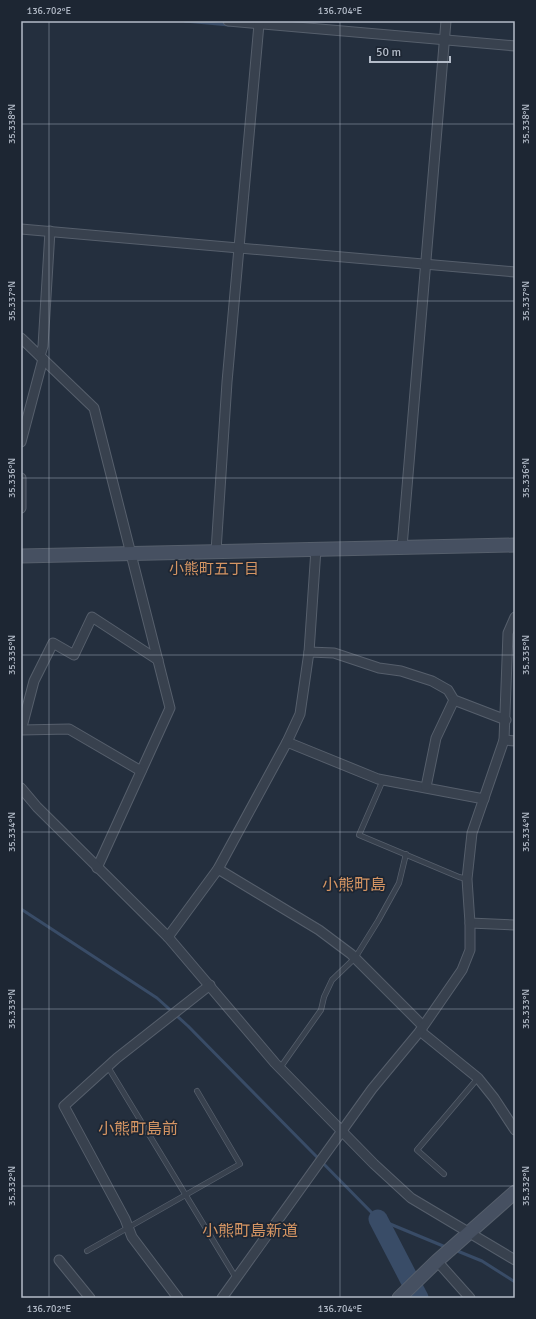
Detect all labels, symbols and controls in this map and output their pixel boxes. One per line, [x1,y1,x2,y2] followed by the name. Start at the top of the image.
[27,5,72,17] text: 136.702°E
[318,5,363,17] text: 136.704°E
[370,38,450,64] scale bar
[376,45,401,60] text: 50 m
[6,104,18,144] text: 35.338°N
[520,104,532,144] text: 35.338°N
[6,281,18,321] text: 35.337°N
[520,281,532,321] text: 35.337°N
[6,458,18,498] text: 35.336°N
[520,458,532,498] text: 35.336°N
[169,560,259,578] district label: 小熊町五丁目
[6,635,18,675] text: 35.335°N
[520,635,532,675] text: 35.335°N
[6,812,18,852] text: 35.334°N
[520,812,532,852] text: 35.334°N
[322,875,386,895] district label: 小熊町島
[6,989,18,1029] text: 35.333°N
[520,989,532,1029] text: 35.333°N
[98,1119,178,1139] district label: 小熊町島前
[6,1166,18,1206] text: 35.332°N
[520,1166,532,1206] text: 35.332°N
[202,1221,298,1241] district label: 小熊町島新道
[27,1303,72,1315] text: 136.702°E
[318,1303,363,1315] text: 136.704°E

